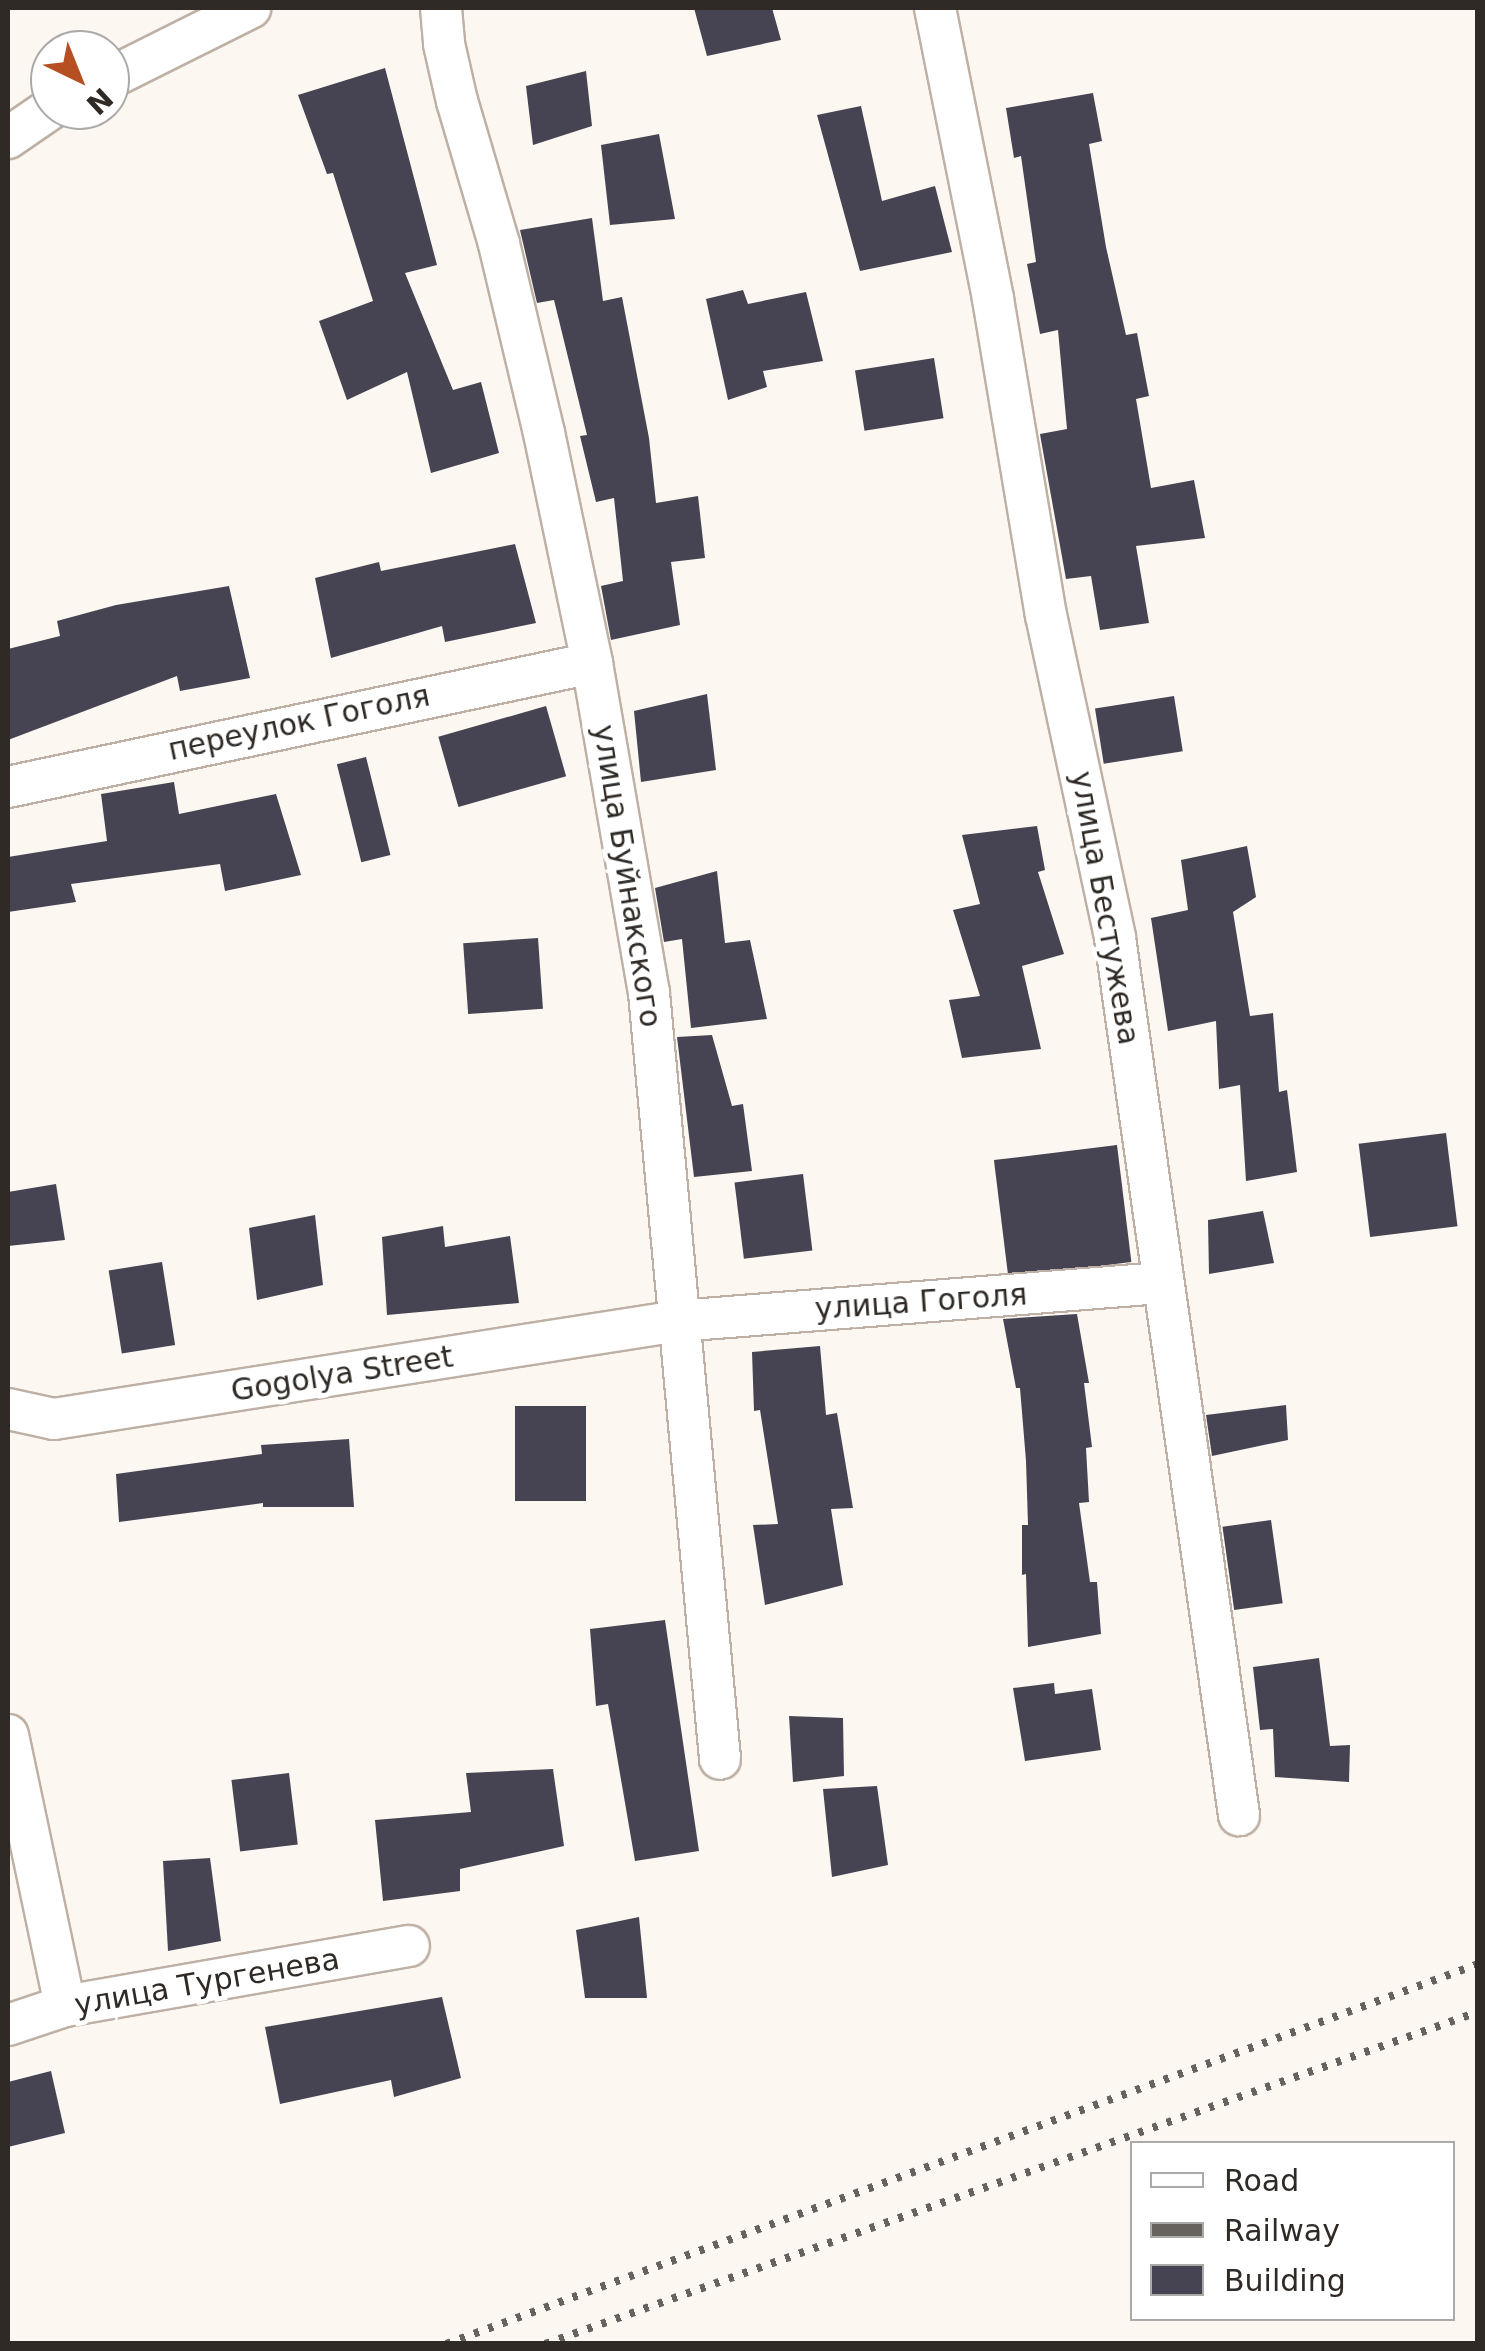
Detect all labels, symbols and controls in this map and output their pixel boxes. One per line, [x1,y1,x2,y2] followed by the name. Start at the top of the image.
[30,30,130,130] north arrow
[80,81,119,121] text: N
[165,678,433,768] street label: переулок Гоголя
[585,722,669,1030] street label: улица Буйнакского
[1063,768,1147,1048] street label: улица Бестужева
[814,1277,1028,1327] street label: улица Гоголя
[228,1339,456,1409] street label: Gogolya Street
[72,1941,342,2023] street label: улица Тургенева
[1130,2141,1455,2321] legend
[1224,2163,1299,2198] text: Road
[1224,2213,1340,2248] text: Railway
[1224,2263,1346,2298] text: Building

